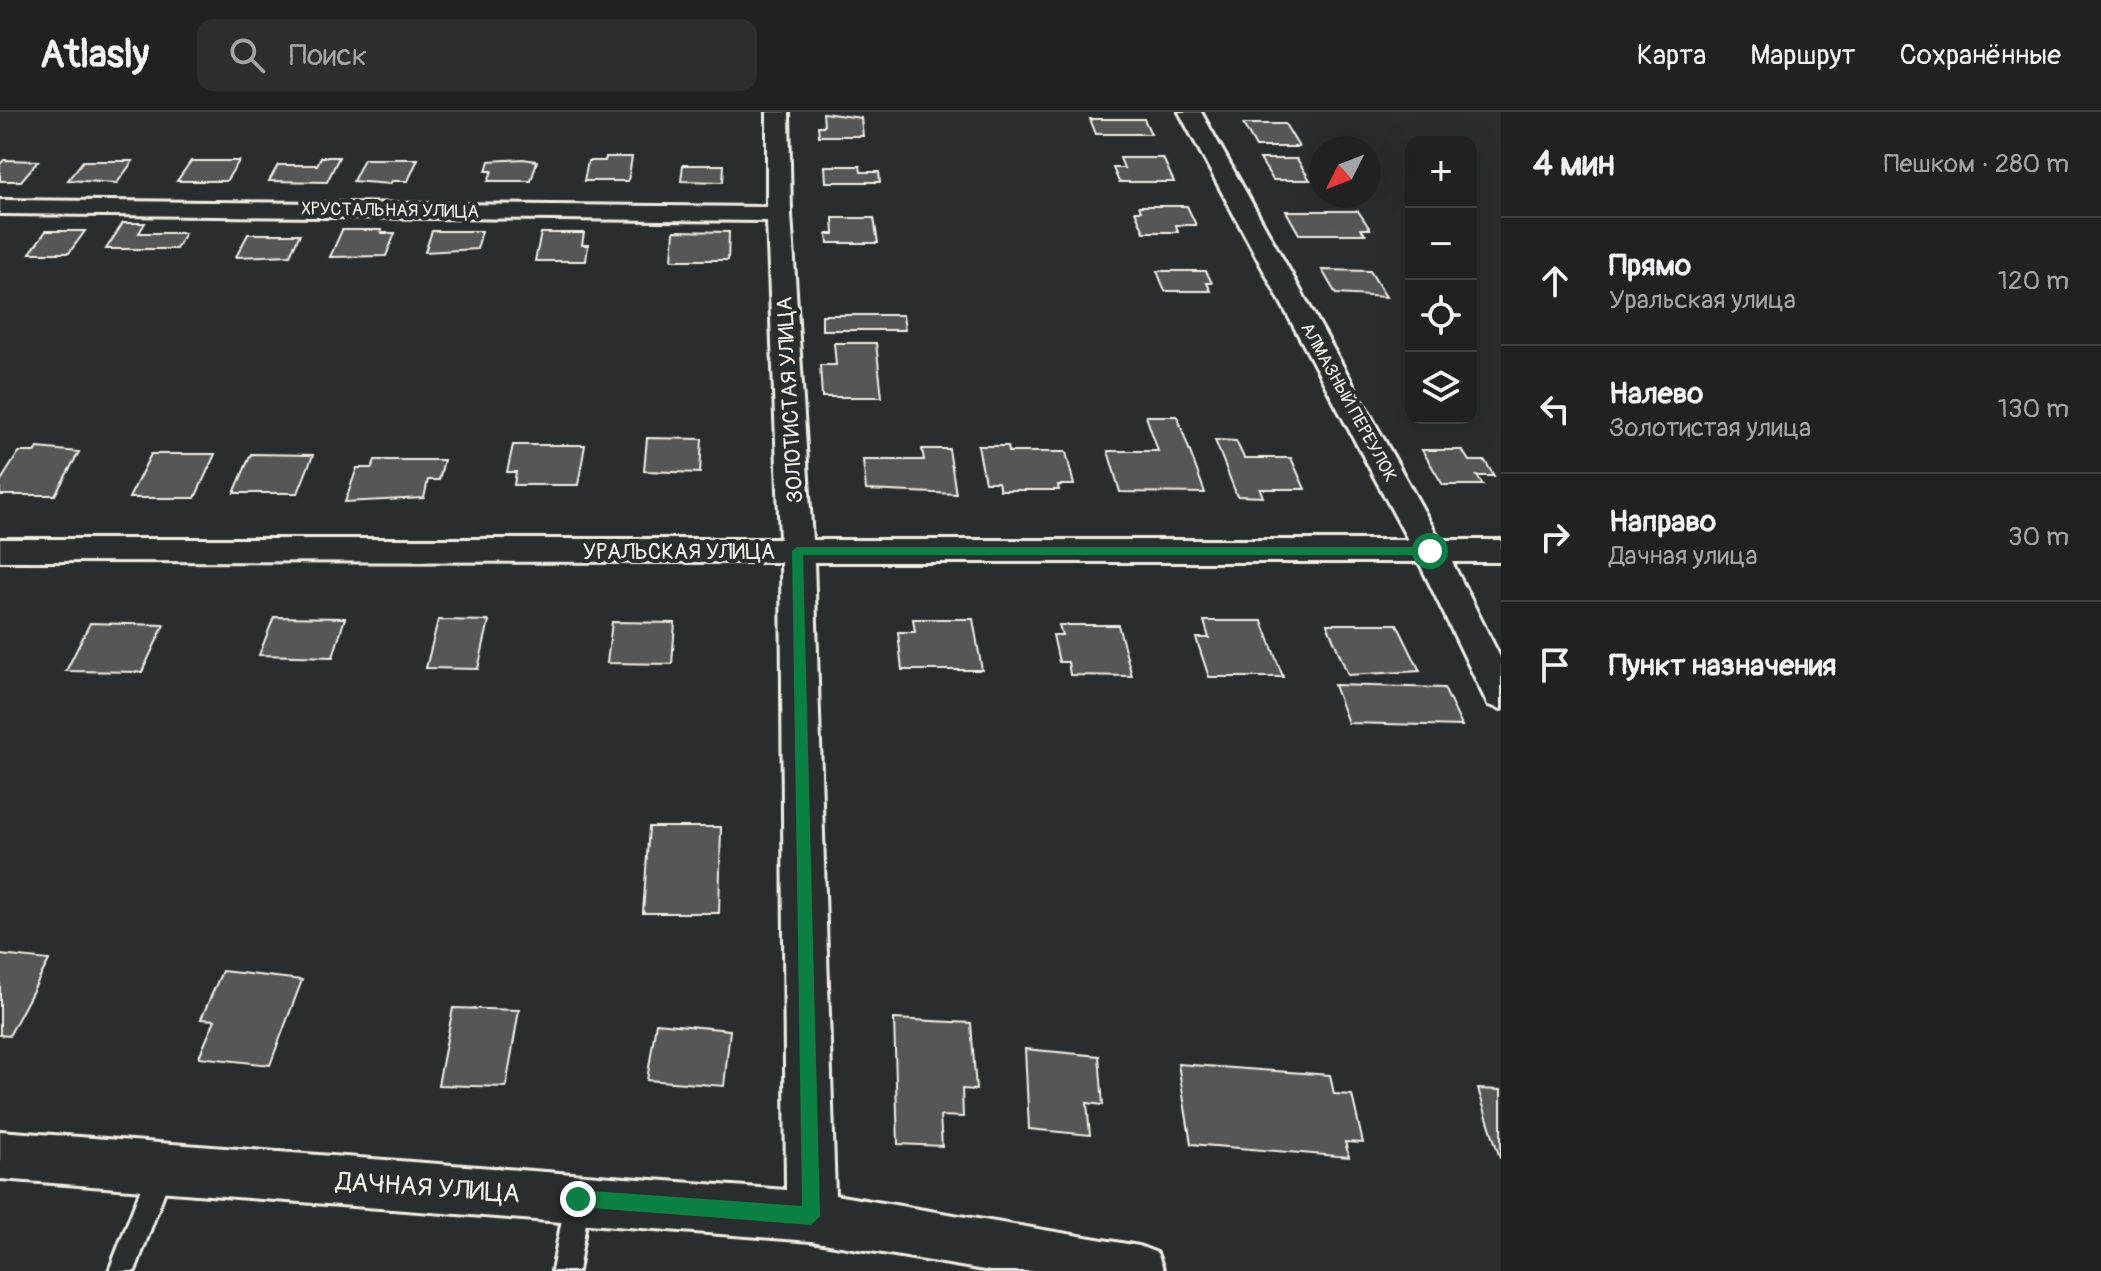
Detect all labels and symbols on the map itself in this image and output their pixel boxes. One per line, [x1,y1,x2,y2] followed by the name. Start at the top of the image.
[1309,136,1381,208] north arrow
[301,197,480,224] street label: ХРУСТАЛЬНАЯ УЛИЦА
[771,296,809,504] street label: ЗОЛОТИСТАЯ УЛИЦА
[1295,318,1402,486] street label: АЛМАЗНЫЙ ПЕРЕУЛОК
[1412,533,1448,569] route start
[583,538,775,566] street label: УРАЛЬСКАЯ УЛИЦА
[334,1166,521,1210] street label: ДАЧНАЯ УЛИЦА
[560,1181,596,1217] route end

